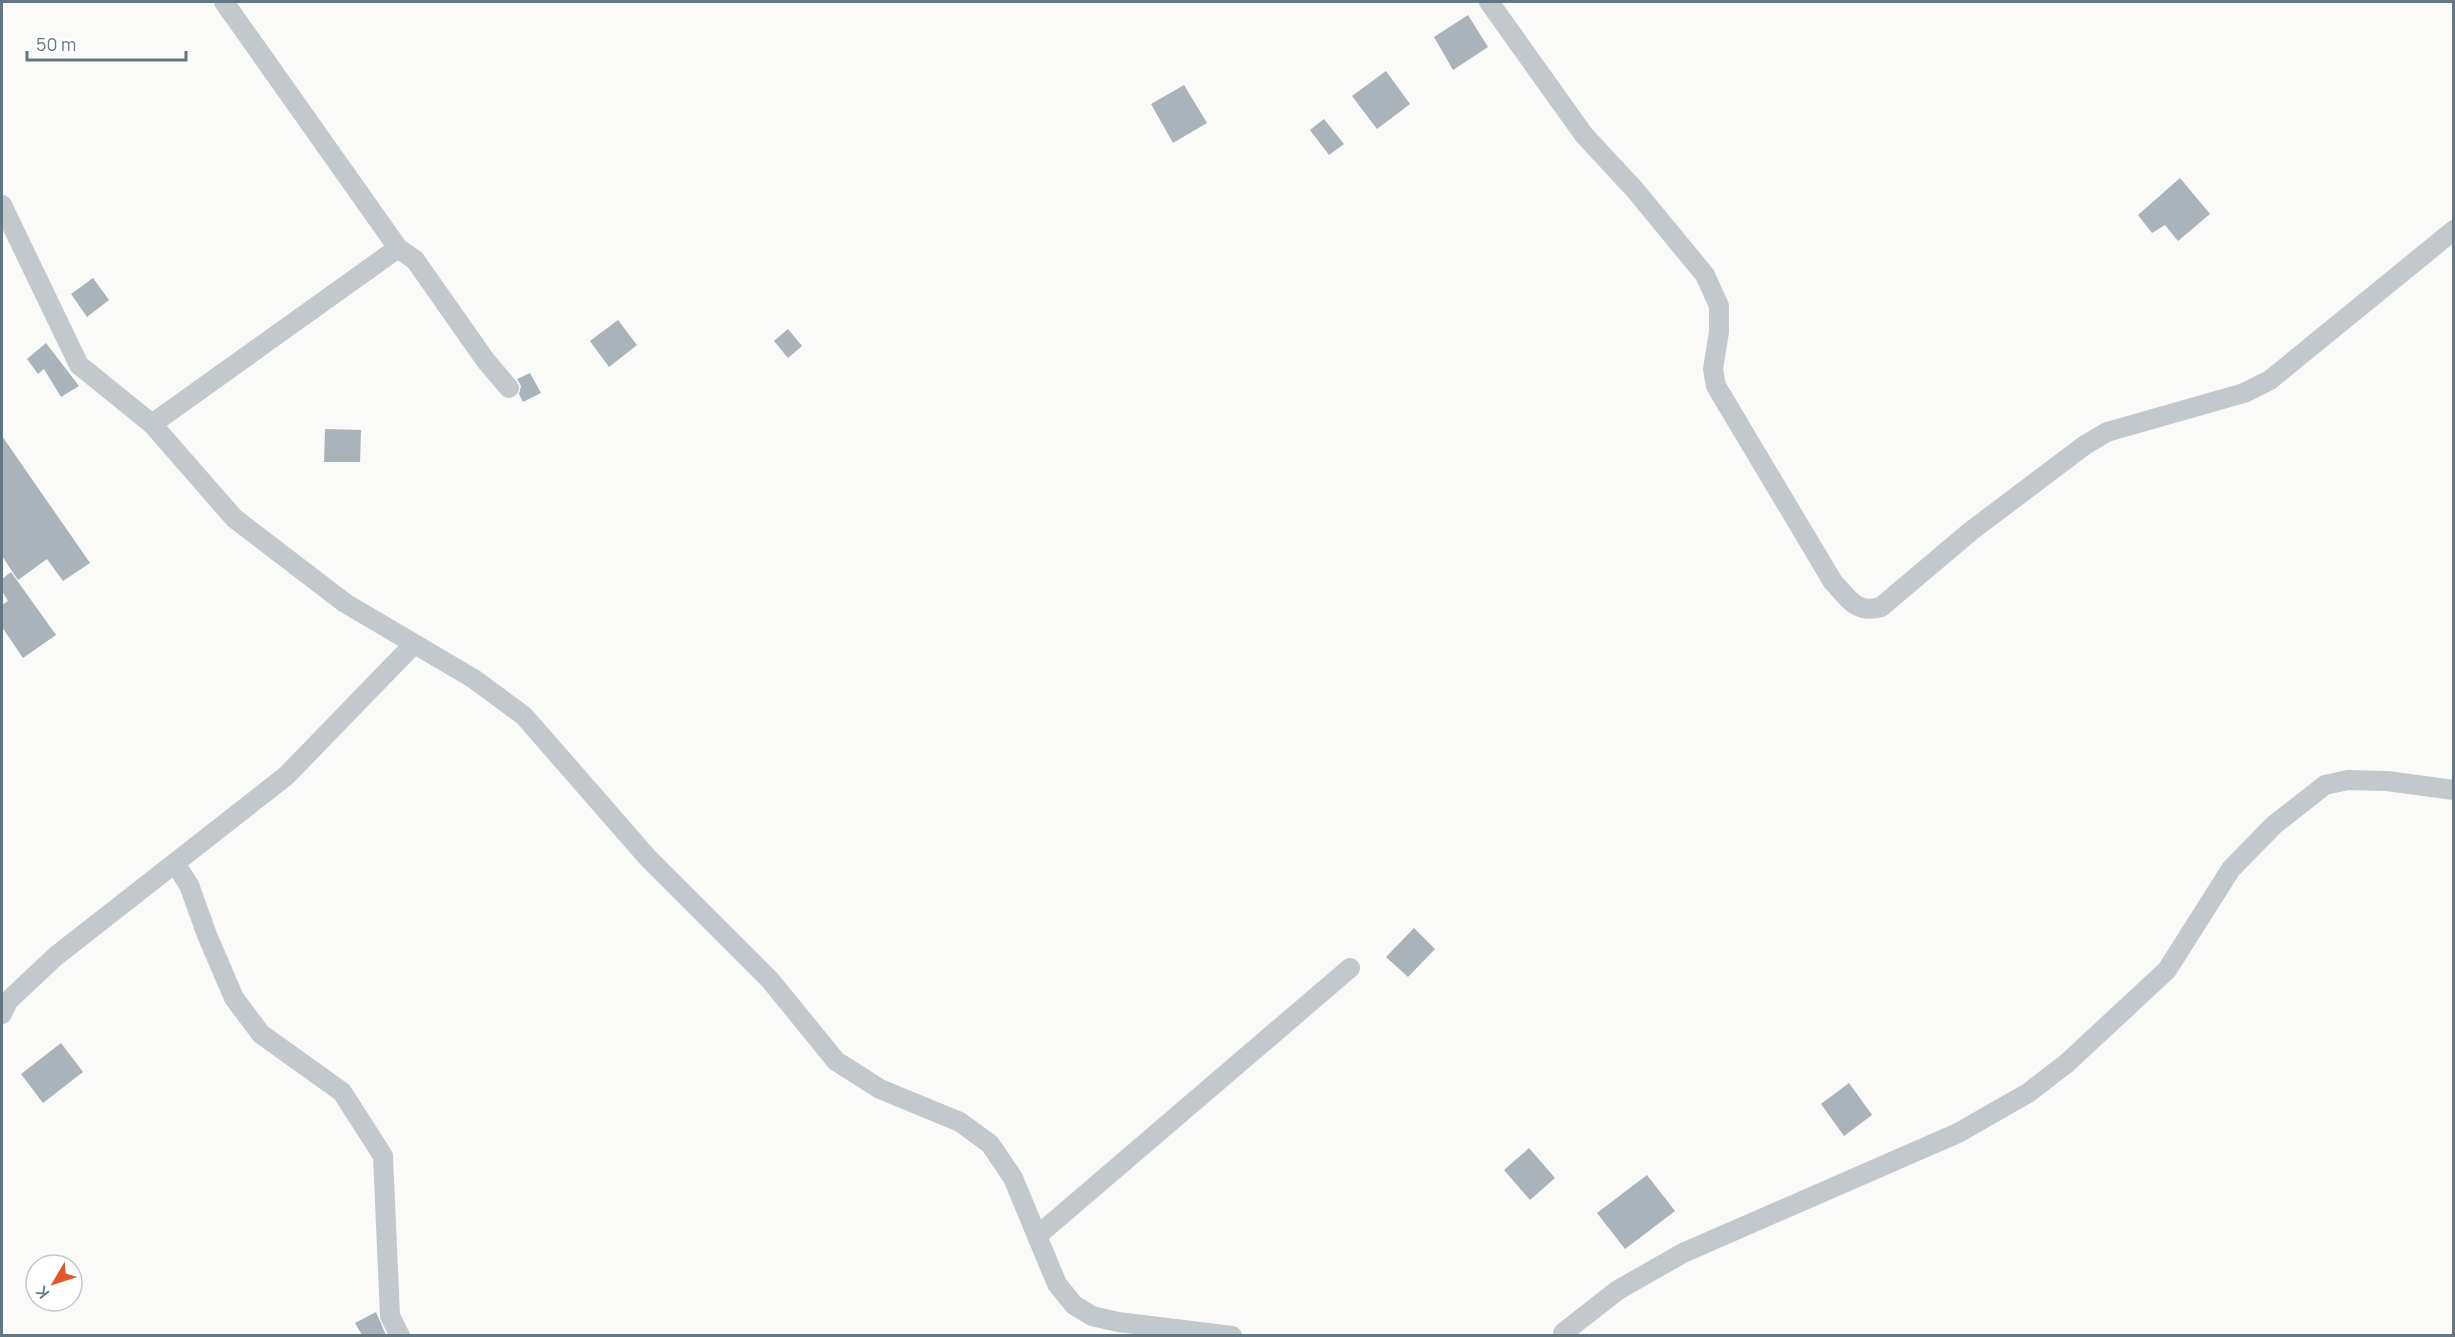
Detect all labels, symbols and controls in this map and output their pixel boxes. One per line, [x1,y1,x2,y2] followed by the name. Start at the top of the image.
[27,24,186,62] scale bar
[36,32,76,56] text: 50 m
[24,1253,84,1313] north arrow
[30,1281,54,1303] text: K

